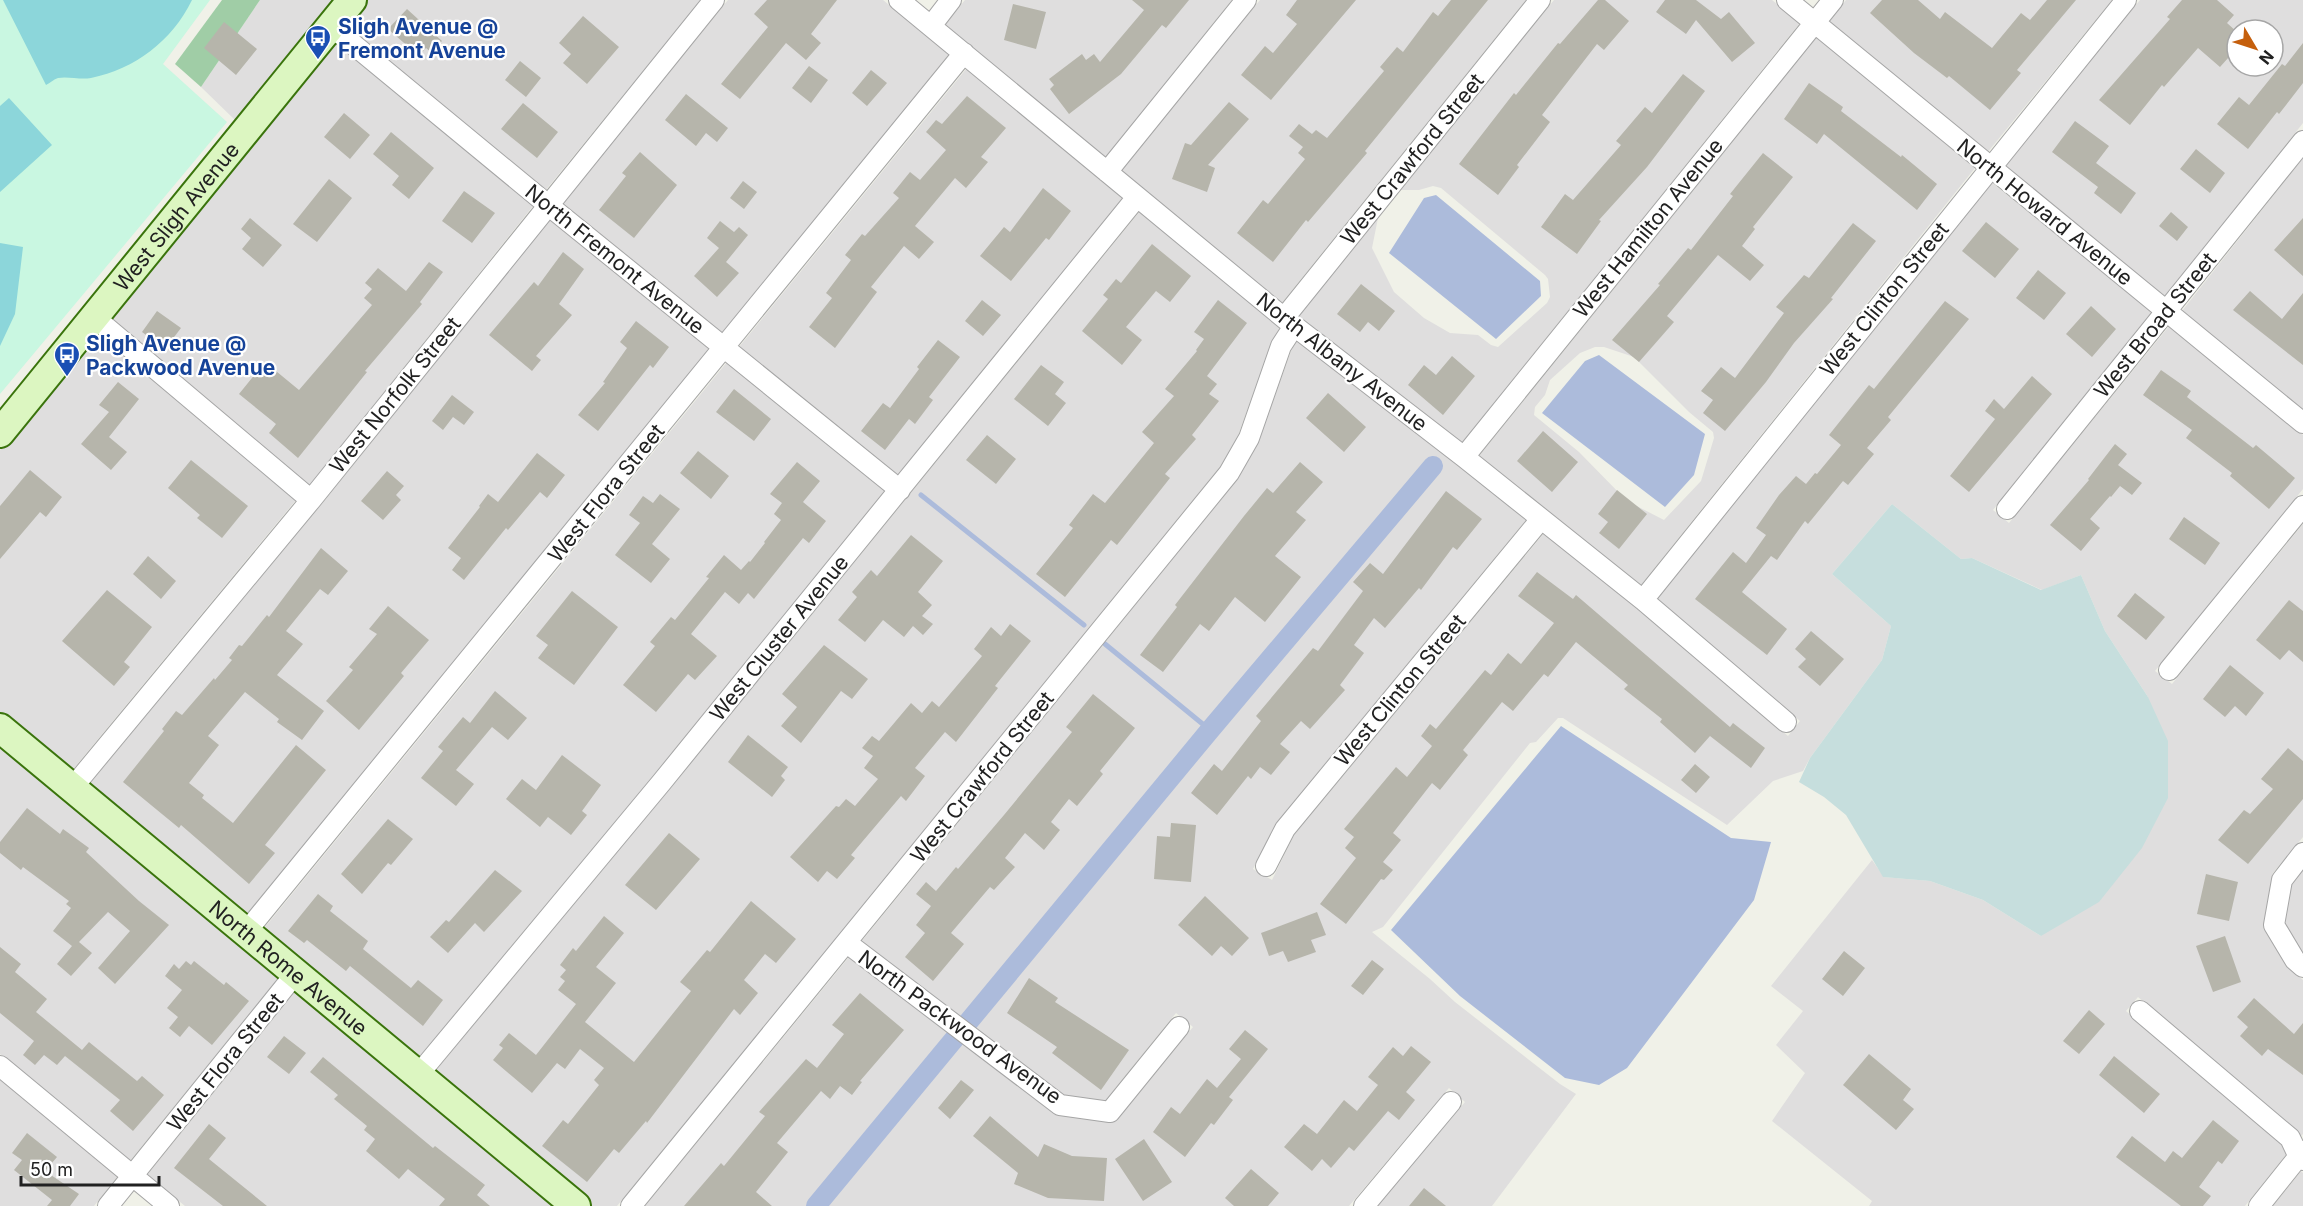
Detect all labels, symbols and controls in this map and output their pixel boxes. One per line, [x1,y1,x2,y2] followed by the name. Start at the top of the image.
[338,14,506,63] place label: Sligh Avenue @ Fremont Avenue
[2225,18,2285,78] north arrow
[303,23,333,61] bus stop icon: Sligh Avenue @ Fremont Avenue
[2255,46,2278,68] text: N
[1335,68,1489,250] street label: West Crawford Street
[1568,133,1728,323] street label: West Hamilton Avenue
[1952,133,2138,291] street label: North Howard Avenue
[108,137,244,296] street label: West Sligh Avenue
[520,179,710,339] street label: North Fremont Avenue
[1814,217,1954,381] street label: West Clinton Street
[2089,247,2221,403] street label: West Broad Street
[1252,288,1432,436] street label: North Albany Avenue
[324,312,466,478] street label: West Norfolk Street
[86,331,275,380] place label: Sligh Avenue @ Packwood Avenue
[52,340,82,378] bus stop icon: Sligh Avenue @ Packwood Avenue
[543,419,669,567] street label: West Flora Street
[704,550,854,726] street label: West Cluster Avenue
[1329,609,1471,771] street label: West Clinton Street
[905,686,1059,868] street label: West Crawford Street
[204,895,373,1040] street label: North Rome Avenue
[854,945,1066,1109] street label: North Packwood Avenue
[162,988,288,1136] street label: West Flora Street
[21,1149,159,1187] scale bar
[30,1159,73,1180] text: 50 m

